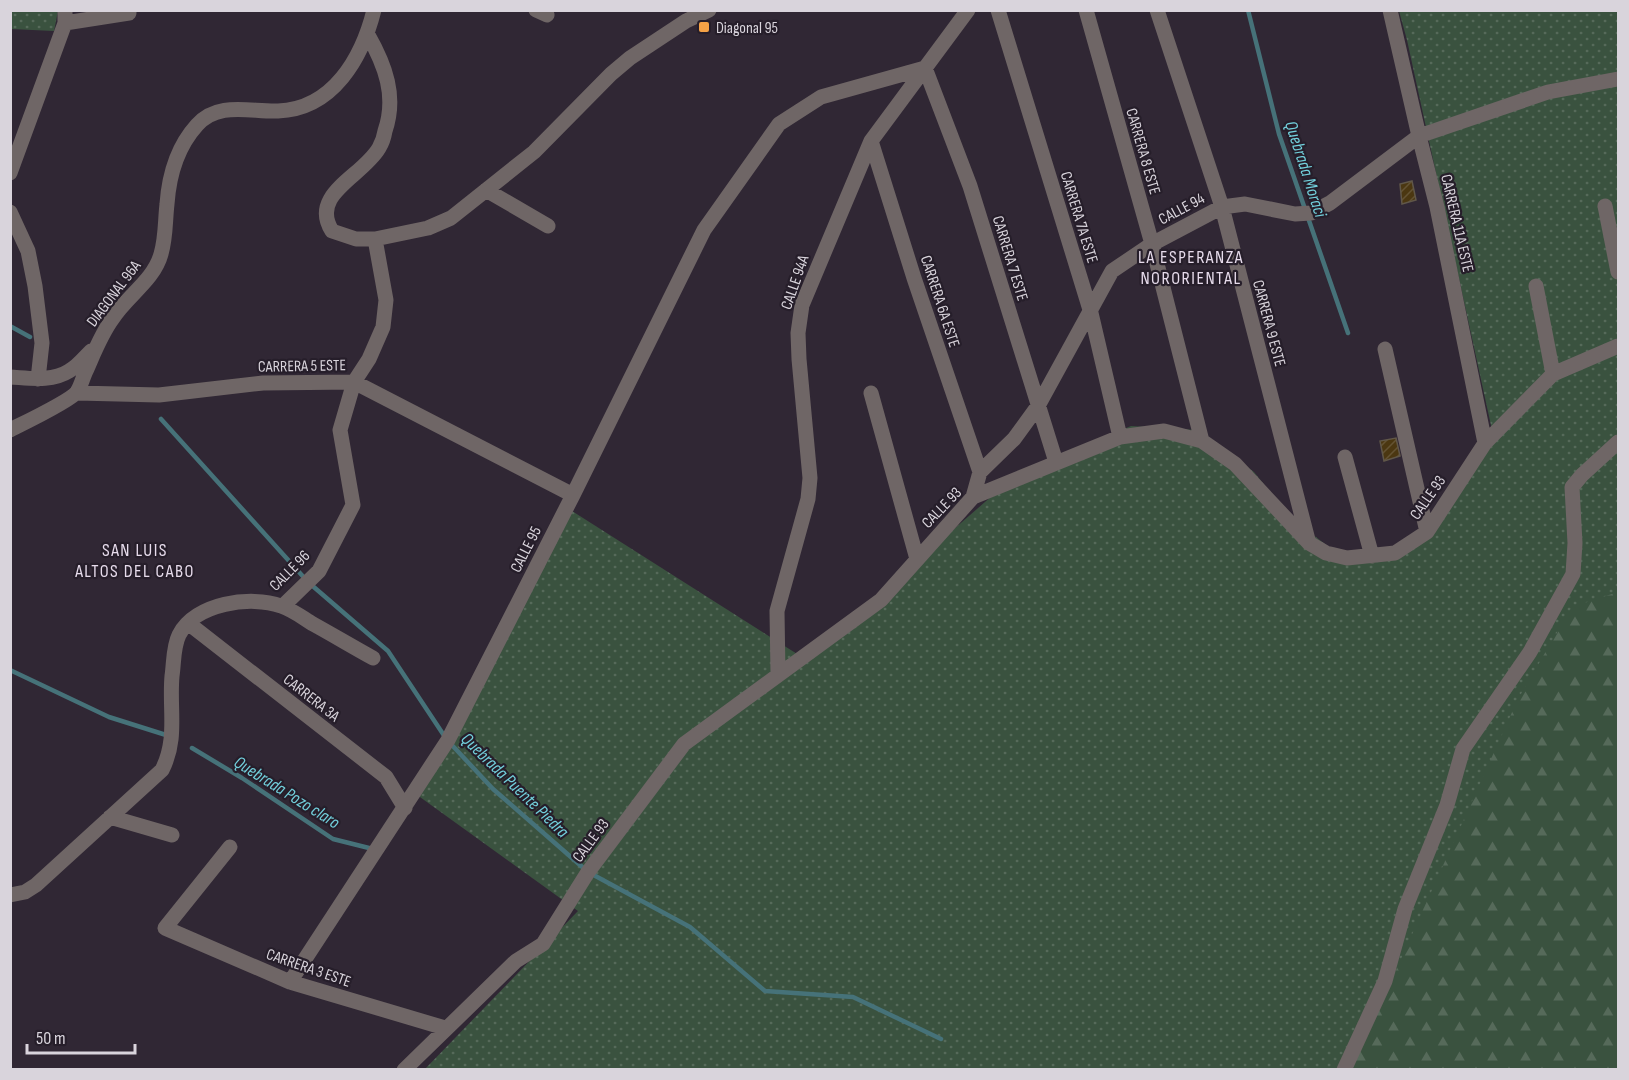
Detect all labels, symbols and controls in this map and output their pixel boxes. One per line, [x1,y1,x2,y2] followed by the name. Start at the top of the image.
[716,19,778,38] place label: Diagonal 95
[697,20,711,34] marker: Diagonal 95
[1121,106,1164,197] street label: CARRERA 8 ESTE
[1280,118,1331,221] water label: Quebrada Moraci
[1056,169,1101,265] street label: CARRERA 7A ESTE
[1436,173,1477,274] street label: CARRERA 11A ESTE
[1155,189,1208,229] street label: CALLE 94
[988,214,1032,303] street label: CARRERA 7 ESTE
[1138,247,1244,289] district label: LA ESPERANZA NORORIENTAL
[777,253,814,312] street label: CALLE 94A
[916,253,963,350] street label: CARRERA 6A ESTE
[83,257,145,331] street label: DIAGONAL 96A
[1248,278,1289,369] street label: CARRERA 9 ESTE
[258,356,346,377] street label: CARRERA 5 ESTE
[1406,472,1450,524] street label: CALLE 93
[918,484,966,532] street label: CALLE 93
[507,523,546,576] street label: CALLE 95
[74,540,195,582] district label: SAN LUIS ALTOS DEL CABO
[266,547,314,595] street label: CALLE 96
[279,670,343,726] street label: CARRERA 3A
[456,729,573,843] water label: Quebrada Puente Piedra
[230,752,344,834] water label: Quebrada Pozo claro
[569,815,614,866] street label: CALLE 93
[264,945,353,992] street label: CARRERA 3 ESTE
[27,1017,135,1055] scale bar
[36,1028,66,1049] text: 50 m

